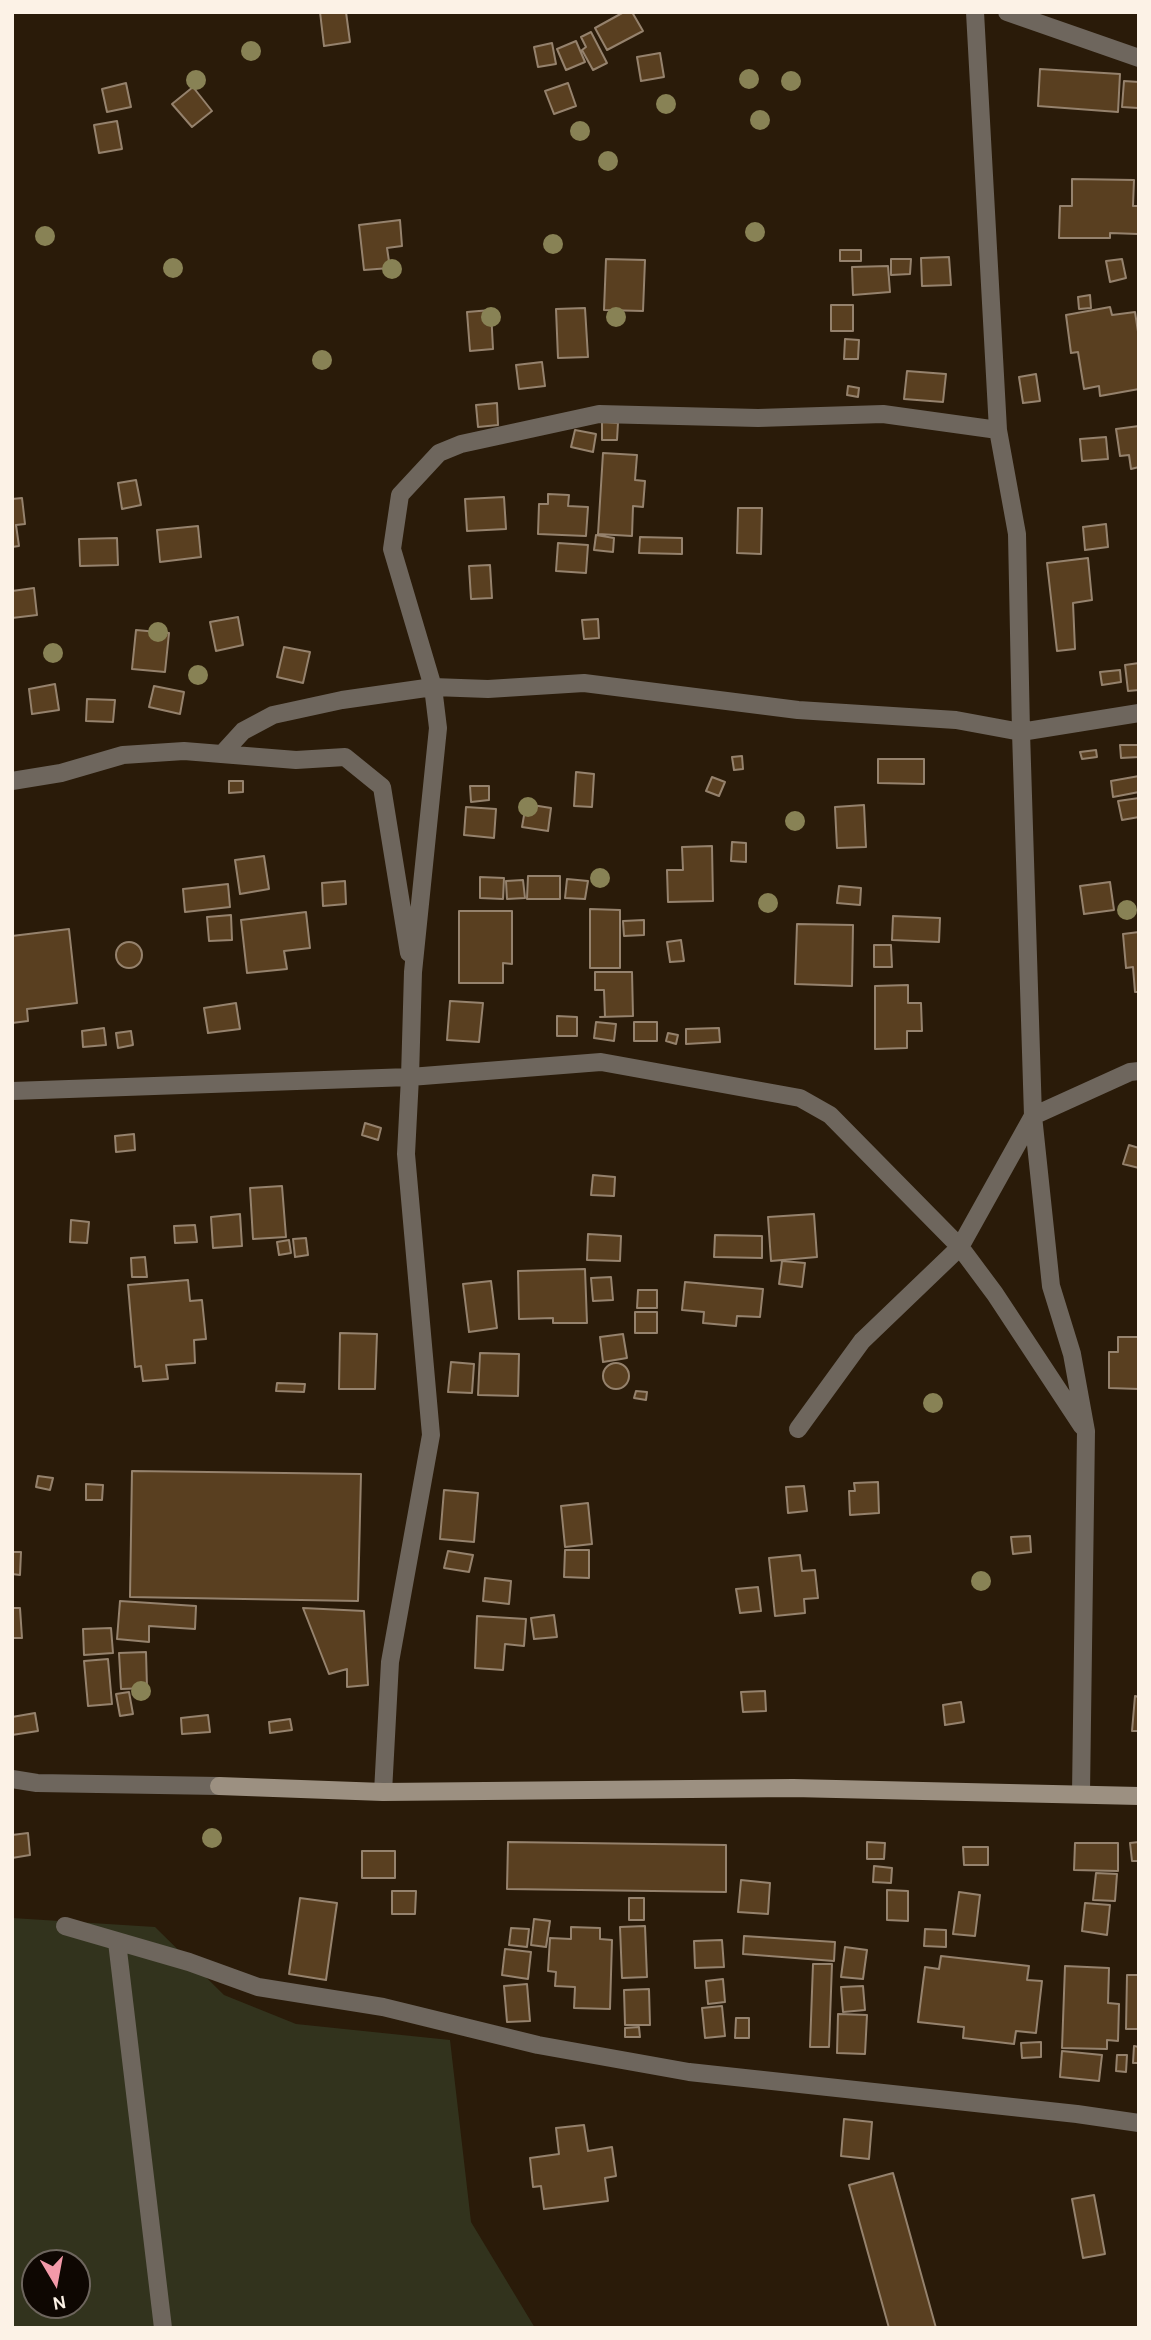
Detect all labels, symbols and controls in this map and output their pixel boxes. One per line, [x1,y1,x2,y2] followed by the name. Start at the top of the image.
[21,2249,91,2319] north arrow
[51,2291,68,2315] text: N

